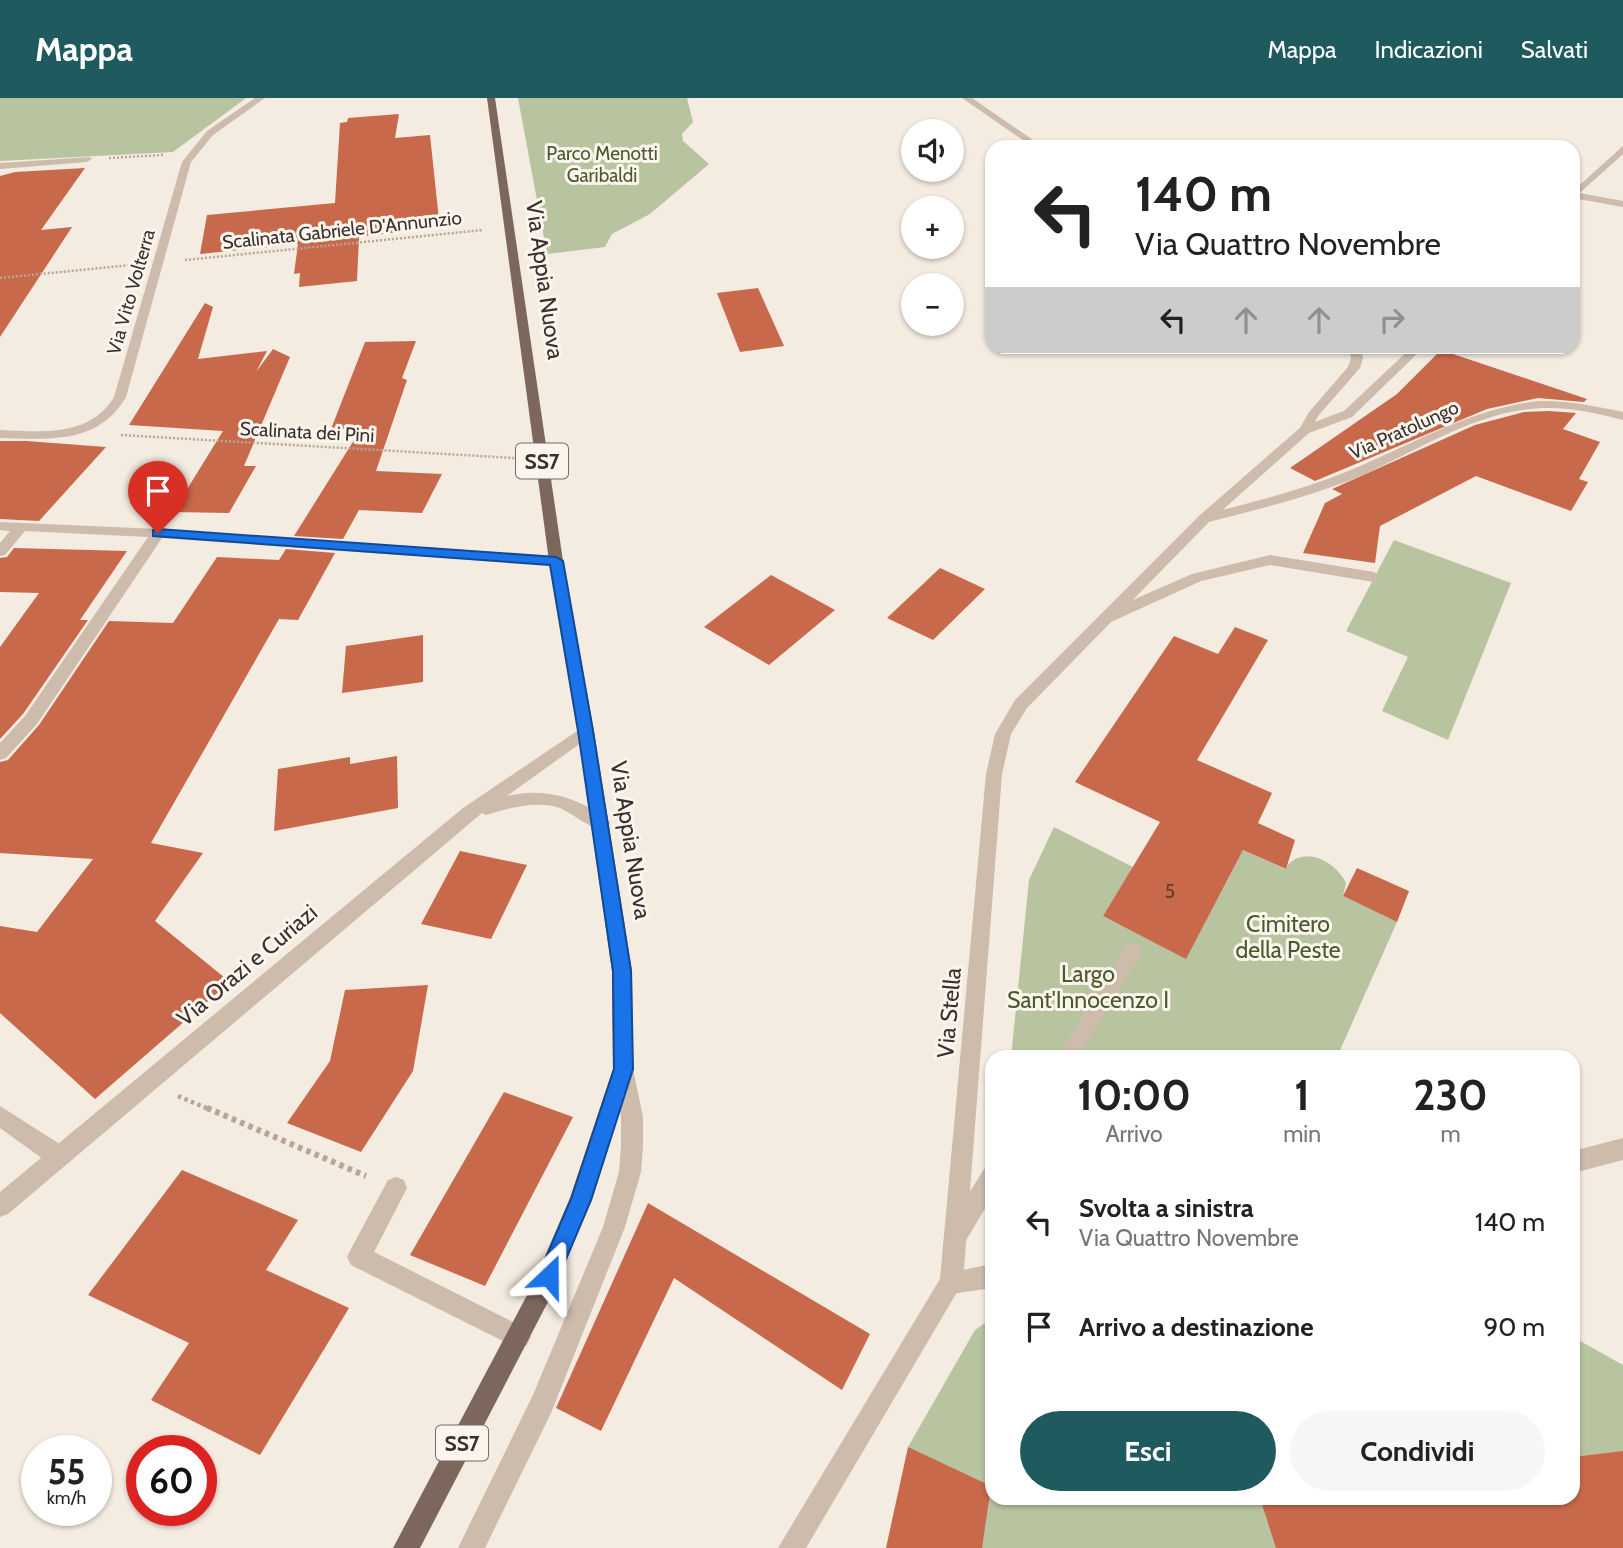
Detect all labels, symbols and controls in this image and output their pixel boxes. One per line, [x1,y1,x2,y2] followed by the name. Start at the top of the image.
[35,29,133,69] text: Mappa
[1267,35,1337,64] text: Mappa
[1375,35,1483,64] text: Indicazioni
[1521,35,1588,64] text: Salvati
[901,119,964,336] map controls
[901,119,964,182] button: sound
[546,142,658,187] park label: Parco Menotti Garibaldi
[1135,164,1272,223] text: 140 m
[1020,168,1111,259] icon: left
[901,196,964,259] button: +
[520,199,570,361] street label: Via Appia Nuova
[221,206,463,254] street label: Scalinata Gabriele D'Annunzio
[1135,224,1441,263] text: Via Quattro Novembre
[102,226,160,358] street label: Via Vito Volterra
[901,273,964,336] button: −
[1154,301,1192,339] icon: left
[1227,301,1265,339] icon: ahead
[1300,301,1338,339] icon: ahead
[1373,301,1411,339] icon: right
[1346,396,1462,464] street label: Via Pratolungo
[239,417,375,447] street label: Scalinata dei Pini
[516,444,568,478] road number: SS7
[128,461,188,533] pin
[139,472,177,510] icon: arrive
[605,759,657,921] street label: Via Appia Nuova
[1165,880,1175,903] house number: 5
[171,898,323,1032] street label: Via Orazi e Curiazi
[1235,910,1341,964] park label: Cimitero della Peste
[1007,960,1169,1014] park label: Largo Sant'Innocenzo I
[931,967,967,1059] street label: Via Stella
[1077,1069,1191,1121] text: 10:00
[1294,1069,1310,1121] text: 1
[1413,1069,1488,1121] text: 230
[1105,1120,1163,1148] text: Arrivo
[1283,1120,1321,1148] text: min
[1440,1120,1461,1148] text: m
[1079,1192,1254,1224] text: Svolta a sinistra
[1020,1203,1058,1241] icon: left
[1475,1206,1545,1238] text: 140 m
[1079,1224,1299,1252] text: Via Quattro Novembre
[512,1239,586,1313] position arrow
[1020,1308,1058,1346] icon: arrive
[1079,1311,1314,1343] text: Arrivo a destinazione
[1483,1311,1545,1343] text: 90 m
[1020,1411,1276,1491] button: Esci
[1290,1411,1545,1491] button: Condividi
[436,1426,488,1460] road number: SS7
[126,1435,217,1526] speed limit sign: 60
[48,1450,85,1493] text: 55
[47,1487,86,1509] text: km/h

